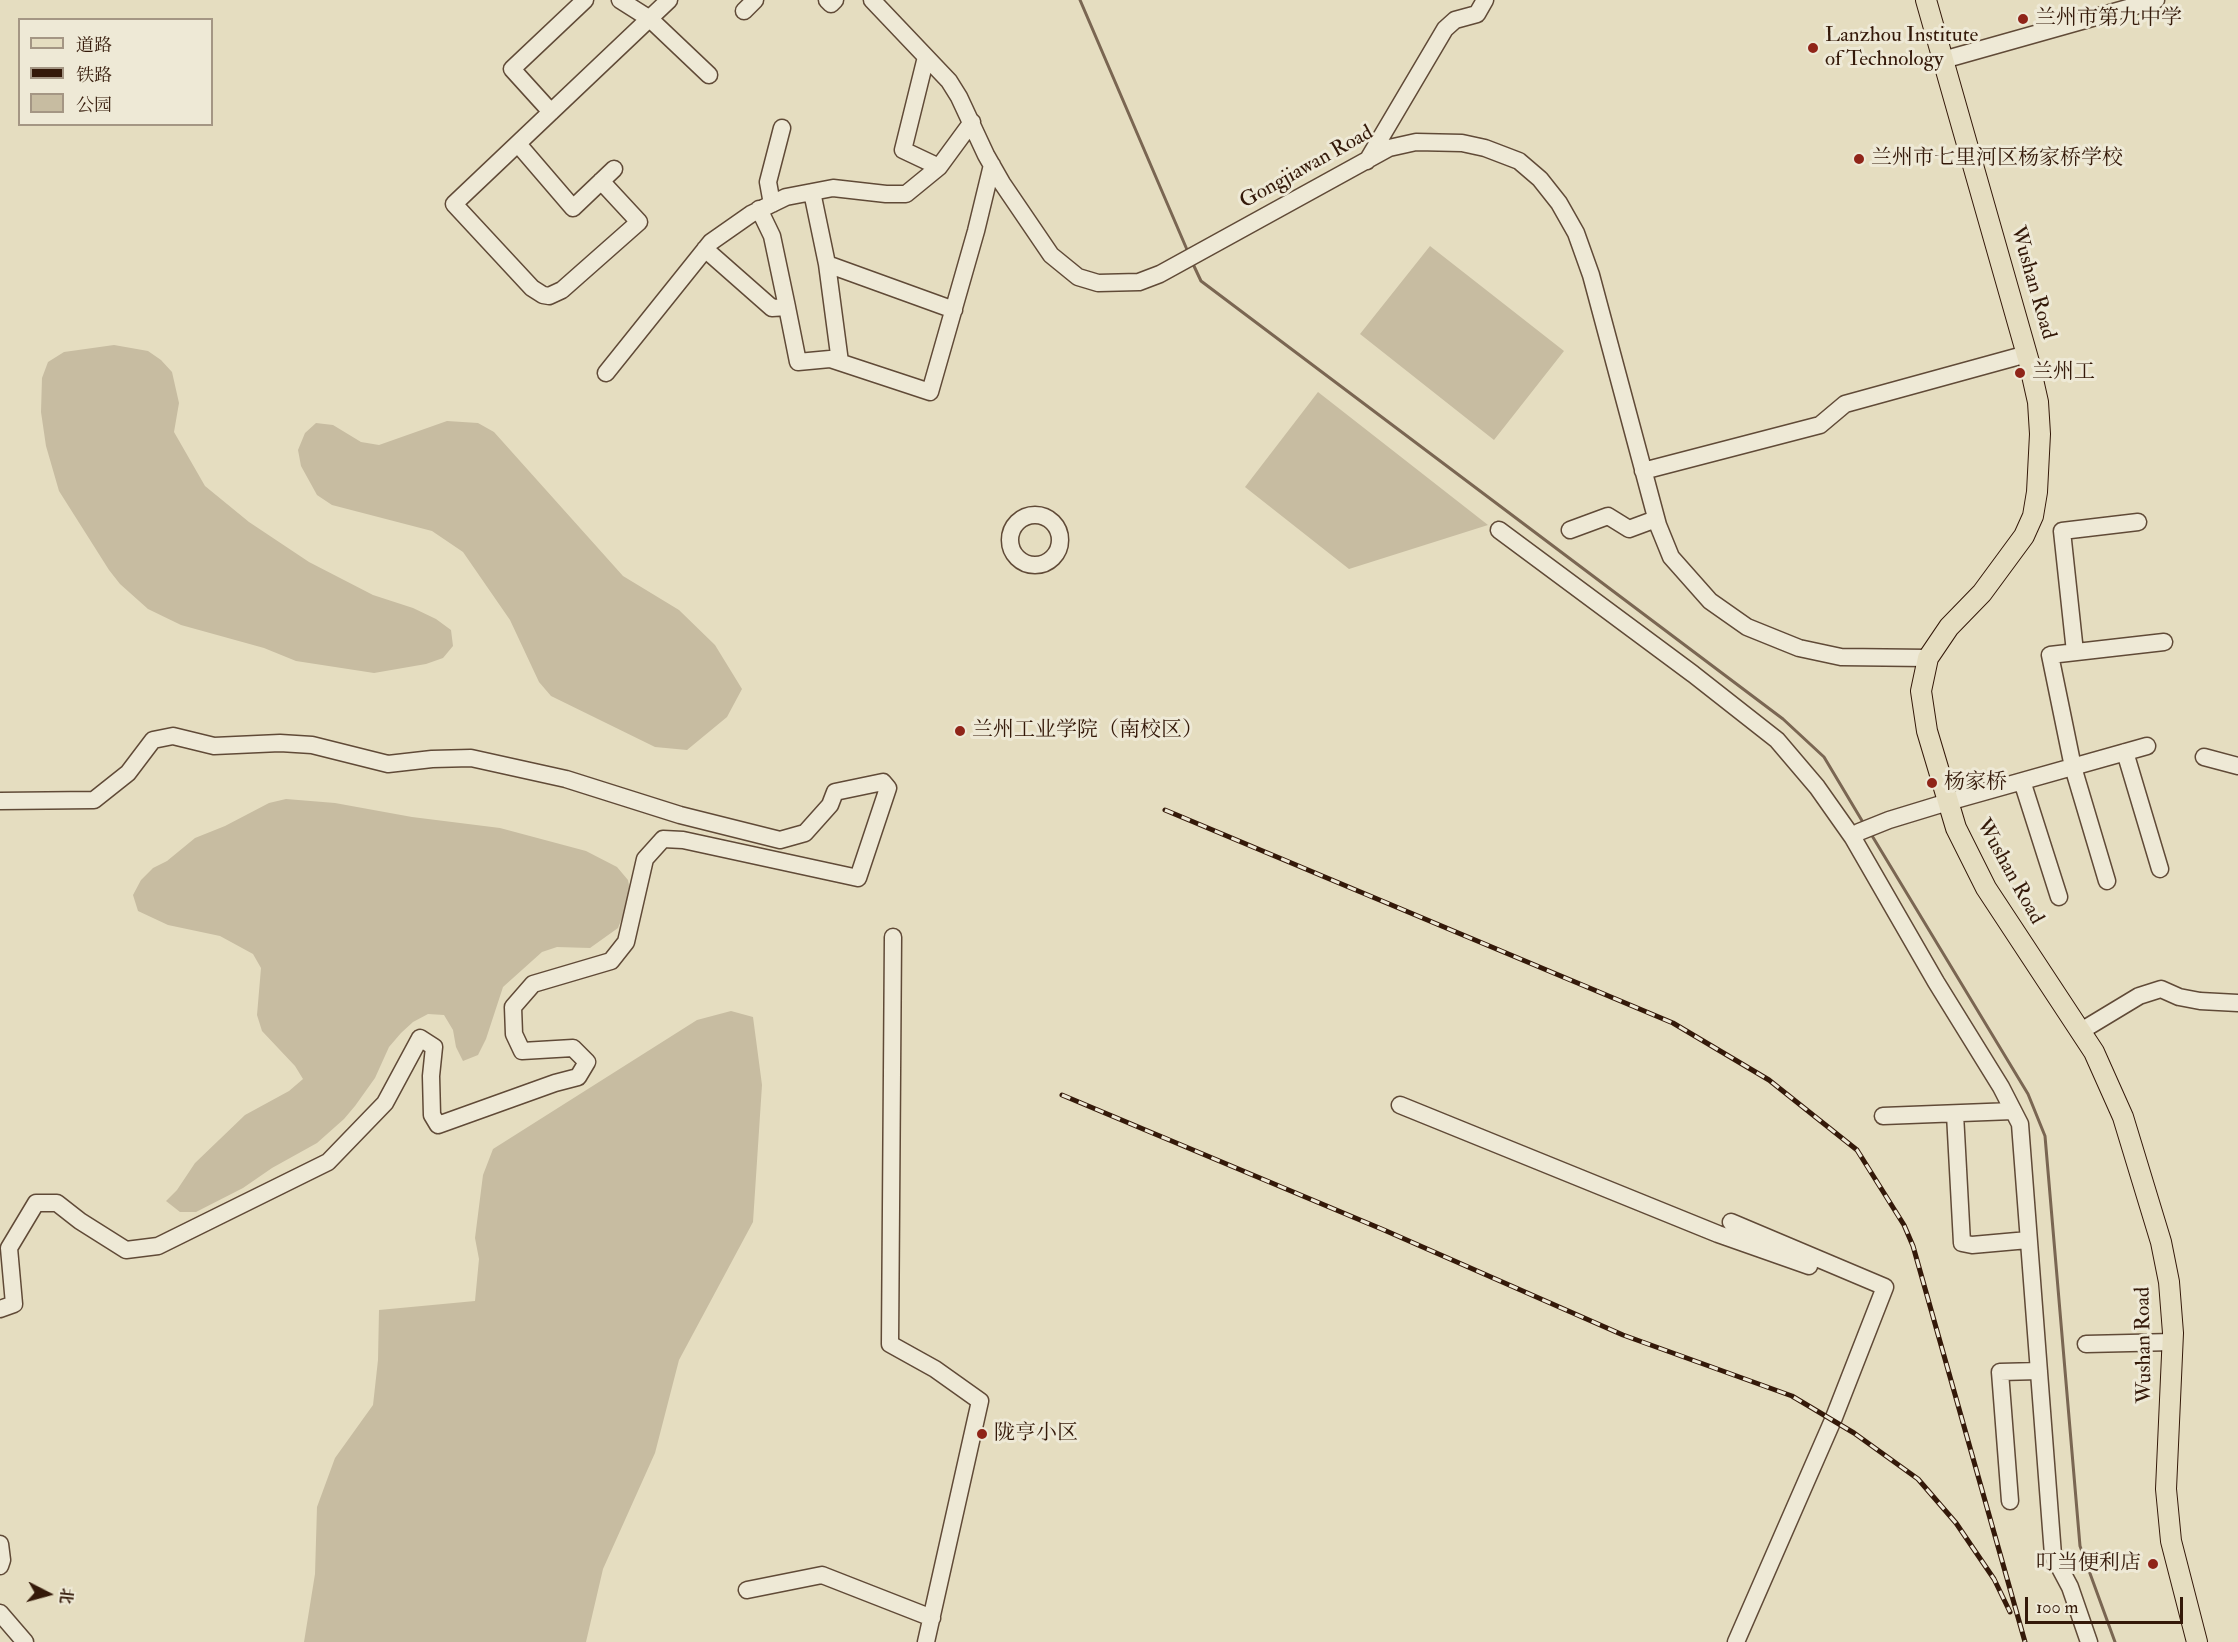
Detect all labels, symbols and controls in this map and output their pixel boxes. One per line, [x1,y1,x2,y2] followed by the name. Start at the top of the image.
[2035,6,2182,32] place label: 兰州市第九中学
[2016,12,2030,26] marker: 兰州市第九中学
[18,18,213,126] legend
[1825,23,1978,73] place label: Lanzhou Institute of Technology
[76,34,112,57] text: 道路
[1806,41,1820,55] marker: Lanzhou Institute of Technology
[76,64,112,87] text: 铁路
[76,94,112,117] text: 公园
[1236,121,1378,215] street label: Gongjiawan Road
[1871,146,2123,172] place label: 兰州市七里河区杨家桥学校
[1852,152,1866,166] marker: 兰州市七里河区杨家桥学校
[2004,223,2060,343] street label: Wushan Road
[2032,360,2095,386] place label: 兰州工
[2013,366,2027,380] marker: 兰州工
[972,718,1203,744] place label: 兰州工业学院（南校区）
[953,724,967,738] marker: 兰州工业学院（南校区）
[1944,770,2007,796] place label: 杨家桥
[1925,776,1939,790] marker: 杨家桥
[1970,815,2048,929] street label: Wushan Road
[2131,1286,2159,1404] street label: Wushan Road
[994,1421,1078,1447] place label: 陇亨小区
[975,1427,989,1441] marker: 陇亨小区
[2036,1551,2141,1577] place label: 叮当便利店
[2146,1557,2160,1571] marker: 叮当便利店
[18,1564,78,1624] north arrow
[2028,1585,2186,1623] scale bar
[55,1587,77,1605] text: 北
[2036,1596,2079,1619] text: 100 m

